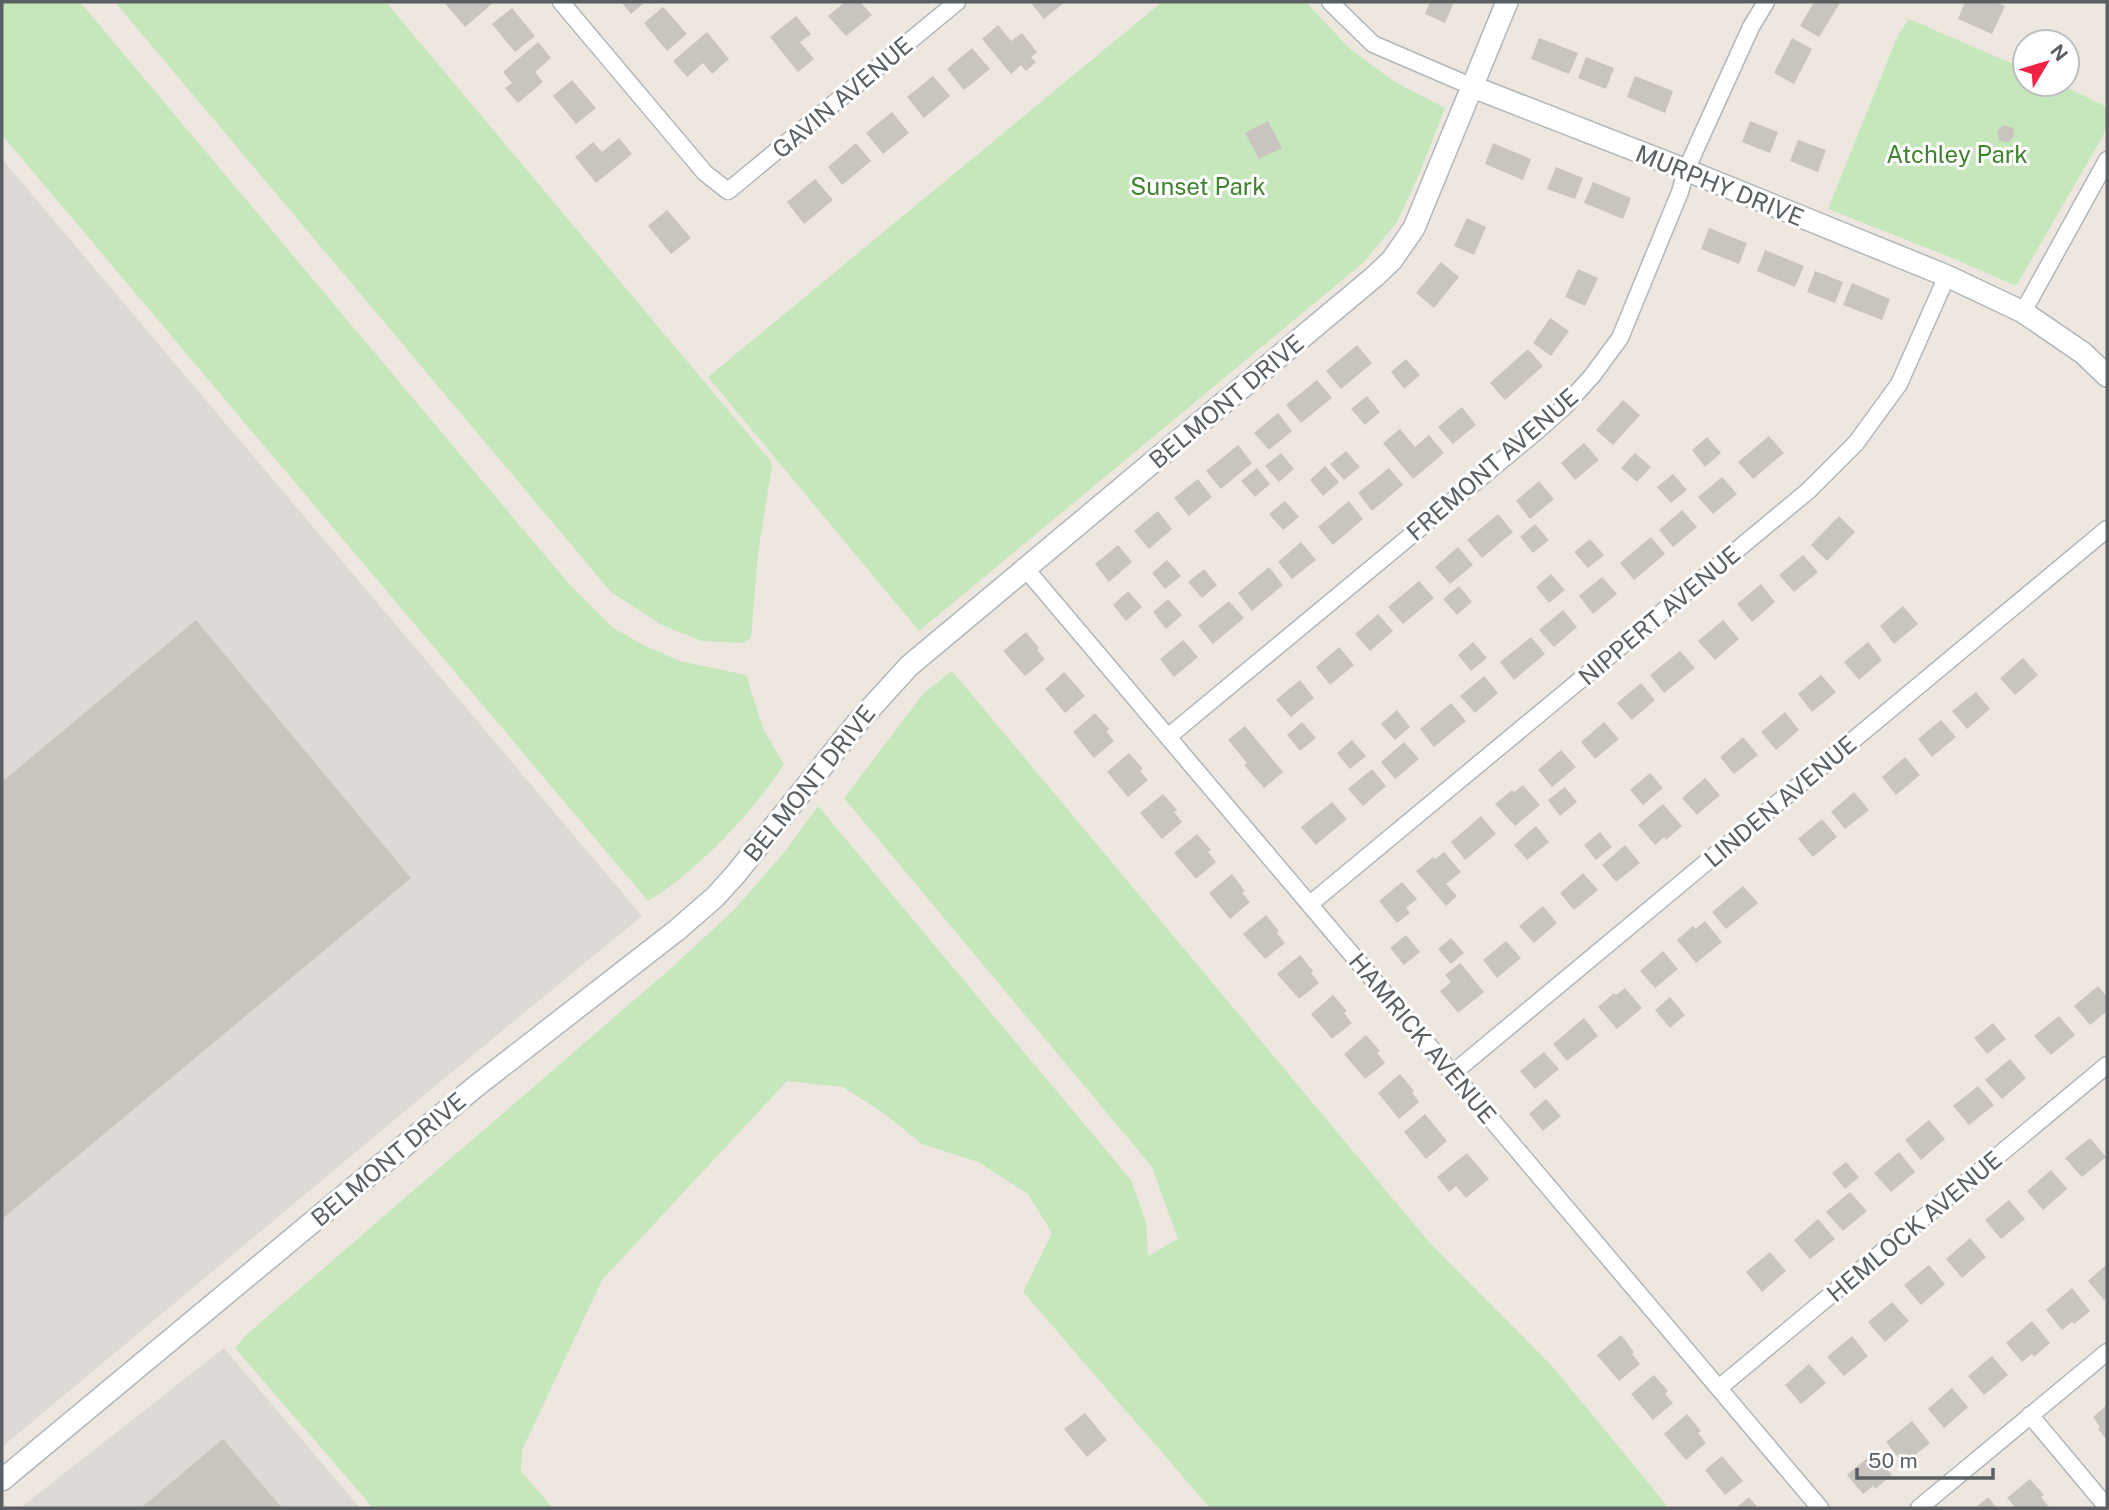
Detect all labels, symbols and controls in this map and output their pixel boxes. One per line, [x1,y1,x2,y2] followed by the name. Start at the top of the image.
[2011,28,2081,98] north arrow
[766,30,918,164] street label: GAVIN AVENUE
[2046,40,2073,65] text: N
[1632,139,1808,231] street label: MURPHY DRIVE
[1886,140,2028,168] park label: Atchley Park
[1130,172,1266,200] park label: Sunset Park
[1143,328,1309,474] street label: BELMONT DRIVE
[1401,382,1583,546] street label: FREMONT AVENUE
[1573,539,1745,691] street label: NIPPERT AVENUE
[737,699,881,867] street label: BELMONT DRIVE
[1698,729,1862,873] street label: LINDEN AVENUE
[1344,947,1502,1129] street label: HAMRICK AVENUE
[305,1086,471,1232] street label: BELMONT DRIVE
[1821,1145,2007,1307] street label: HEMLOCK AVENUE
[1857,1436,1994,1480] scale bar
[1868,1448,1918,1473] text: 50 m

